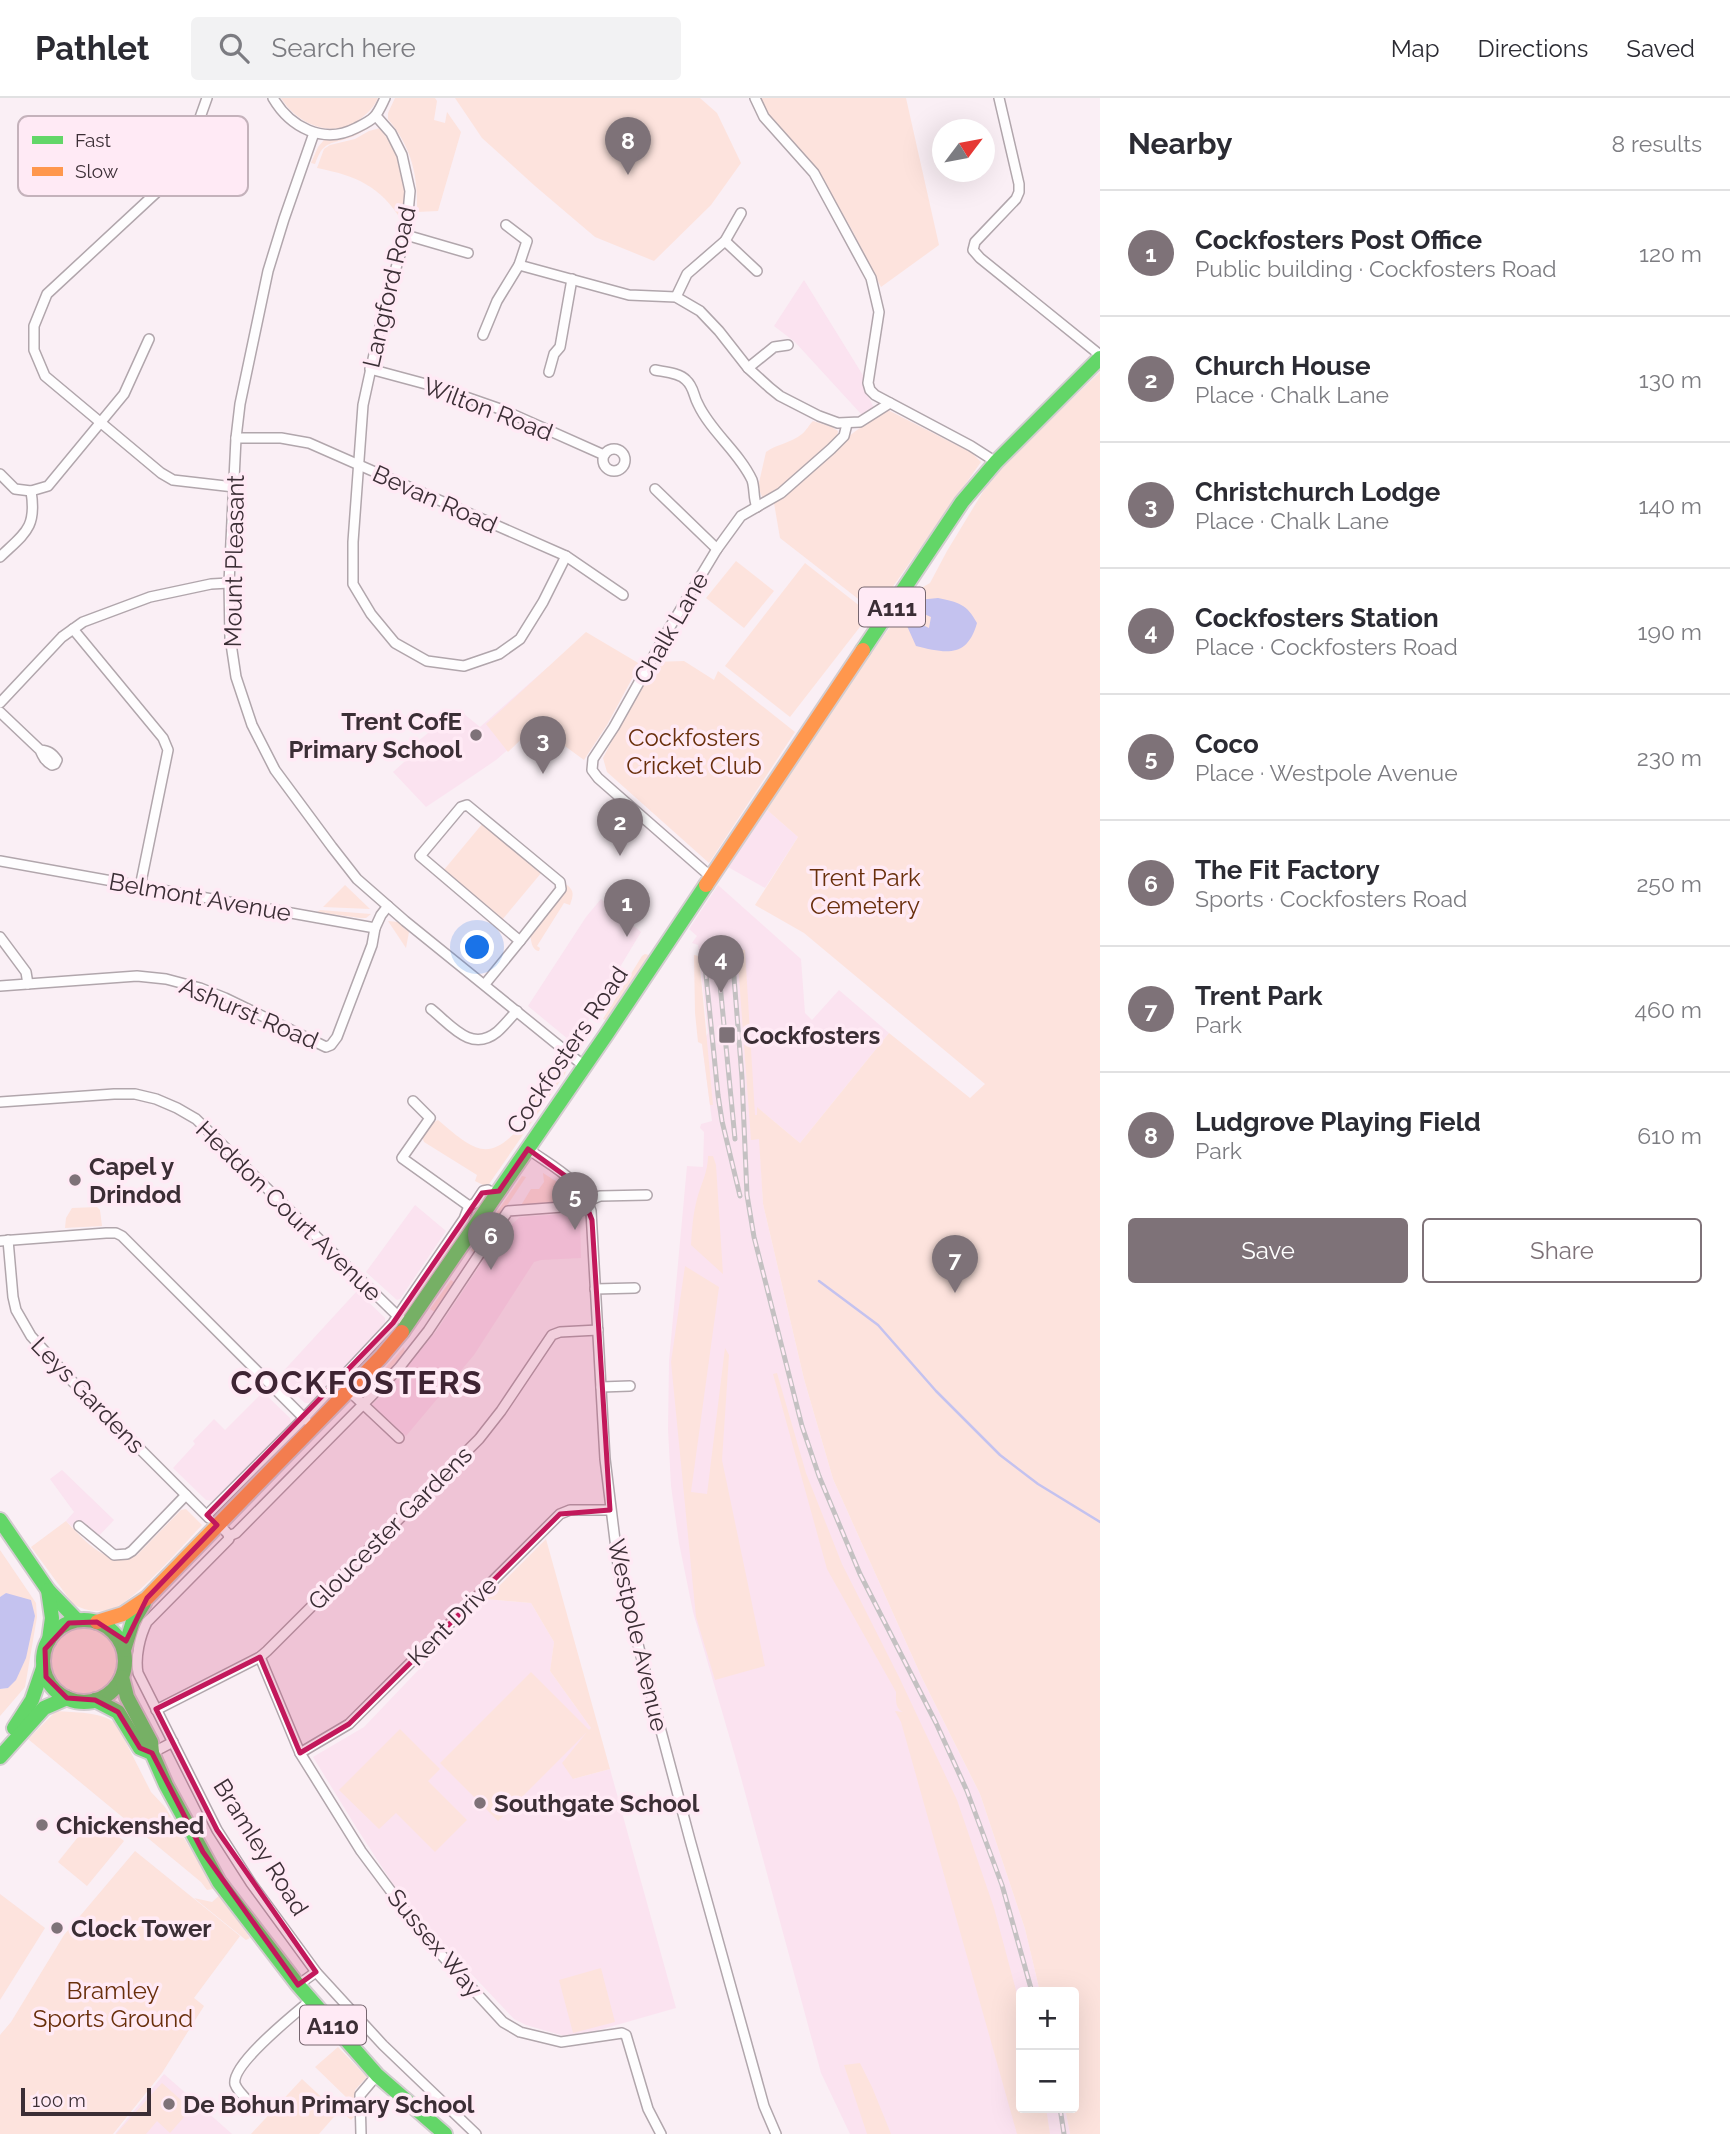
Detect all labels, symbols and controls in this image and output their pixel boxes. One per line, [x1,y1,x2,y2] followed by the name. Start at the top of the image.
[191,17,681,80] search box
[35,29,149,68] text: Pathlet
[215,29,253,67] icon: search
[271,33,416,63] text: Search here
[1391,34,1440,63] text: Map
[1478,34,1588,63] text: Directions
[1626,34,1695,63] text: Saved
[18,116,248,196] legend
[605,117,651,175] pin: 8
[932,119,995,182] north arrow
[1128,126,1232,161] text: Nearby
[75,129,111,151] text: Fast
[1611,130,1702,157] text: 8 results
[75,160,119,182] text: Slow
[356,204,422,370] street label: Langford Road
[1195,225,1482,255] text: Cockfosters Post Office
[1145,240,1157,267] text: 1
[1639,240,1702,267] text: 120 m
[1195,255,1557,282] text: Public building · Cockfosters Road
[1195,351,1371,381] text: Church House
[1145,366,1157,393] text: 2
[1639,366,1702,393] text: 130 m
[419,371,557,447] street label: Wilton Road
[1195,381,1389,408] text: Place · Chalk Lane
[368,459,502,539] street label: Bevan Road
[218,474,250,648] street label: Mount Pleasant
[1195,477,1440,507] text: Christchurch Lodge
[1145,492,1157,519] text: 3
[1639,492,1702,519] text: 140 m
[1195,507,1389,534] text: Place · Chalk Lane
[627,567,715,689] street label: Chalk Lane
[859,587,925,626] road number: A111
[1195,603,1439,633] text: Cockfosters Station
[1144,618,1158,645] text: 4
[1638,618,1702,645] text: 190 m
[1195,633,1458,660] text: Place · Cockfosters Road
[288,707,462,764] place label: Trent CofE Primary School
[520,716,566,774] pin: 3
[626,723,762,780] park label: Cockfosters Cricket Club
[468,727,484,743] marker: Trent CofE Primary School
[1195,729,1259,759] text: Coco
[1145,744,1157,771] text: 5
[1637,744,1702,771] text: 230 m
[1195,759,1458,786] text: Place · Westpole Avenue
[597,798,643,856] pin: 2
[1195,855,1380,885] text: The Fit Factory
[809,863,921,920] park label: Trent Park Cemetery
[107,867,293,927] street label: Belmont Avenue
[1144,870,1158,897] text: 6
[1636,870,1702,897] text: 250 m
[604,879,650,937] pin: 1
[1195,885,1467,912] text: Sports · Cockfosters Road
[460,930,494,964] your location
[698,935,744,993] pin: 4
[500,961,634,1139] street label: Cockfosters Road
[175,971,323,1055] street label: Ashurst Road
[1195,981,1323,1011] text: Trent Park
[1145,996,1157,1023] text: 7
[1634,996,1702,1023] text: 460 m
[1195,1011,1242,1038] text: Park
[743,1021,881,1050] place label: Cockfosters
[717,1025,737,1045] marker: Cockfosters
[1195,1107,1481,1137] text: Ludgrove Playing Field
[190,1115,388,1307] street label: Heddon Court Avenue
[1144,1122,1158,1149] text: 8
[1637,1122,1702,1149] text: 610 m
[1195,1137,1242,1164] text: Park
[89,1152,182,1209] place label: Capel y Drindod
[67,1172,83,1188] marker: Capel y Drindod
[552,1172,598,1230] pin: 5
[468,1212,514,1270] pin: 6
[1128,1218,1408,1283] button: Save
[1422,1218,1702,1283] button: Share
[932,1235,978,1293] pin: 7
[25,1331,151,1459] street label: Leys Gardens
[231,1364,483,1401] district label: COCKFOSTERS
[302,1440,478,1616] street label: Gloucester Gardens
[602,1536,674,1734] street label: Westpole Avenue
[401,1570,503,1672] street label: Kent Drive
[207,1773,315,1921] street label: Bramley Road
[494,1789,700,1818] place label: Southgate School
[472,1795,488,1811] marker: Southgate School
[56,1811,204,1840] place label: Chickenshed
[34,1817,50,1833] marker: Chickenshed
[381,1883,489,2003] street label: Sussex Way
[71,1914,212,1943] place label: Clock Tower
[49,1920,65,1936] marker: Clock Tower
[33,1976,193,2033] park label: Bramley Sports Ground
[1016,1987,1079,2113] map controls
[1016,1987,1079,2050] button: +
[300,2006,366,2044] road number: A110
[1016,2050,1079,2113] button: −
[21,2085,150,2117] scale bar
[32,2089,86,2111] text: 100 m
[183,2090,475,2119] place label: De Bohun Primary School
[161,2096,177,2112] marker: De Bohun Primary School

